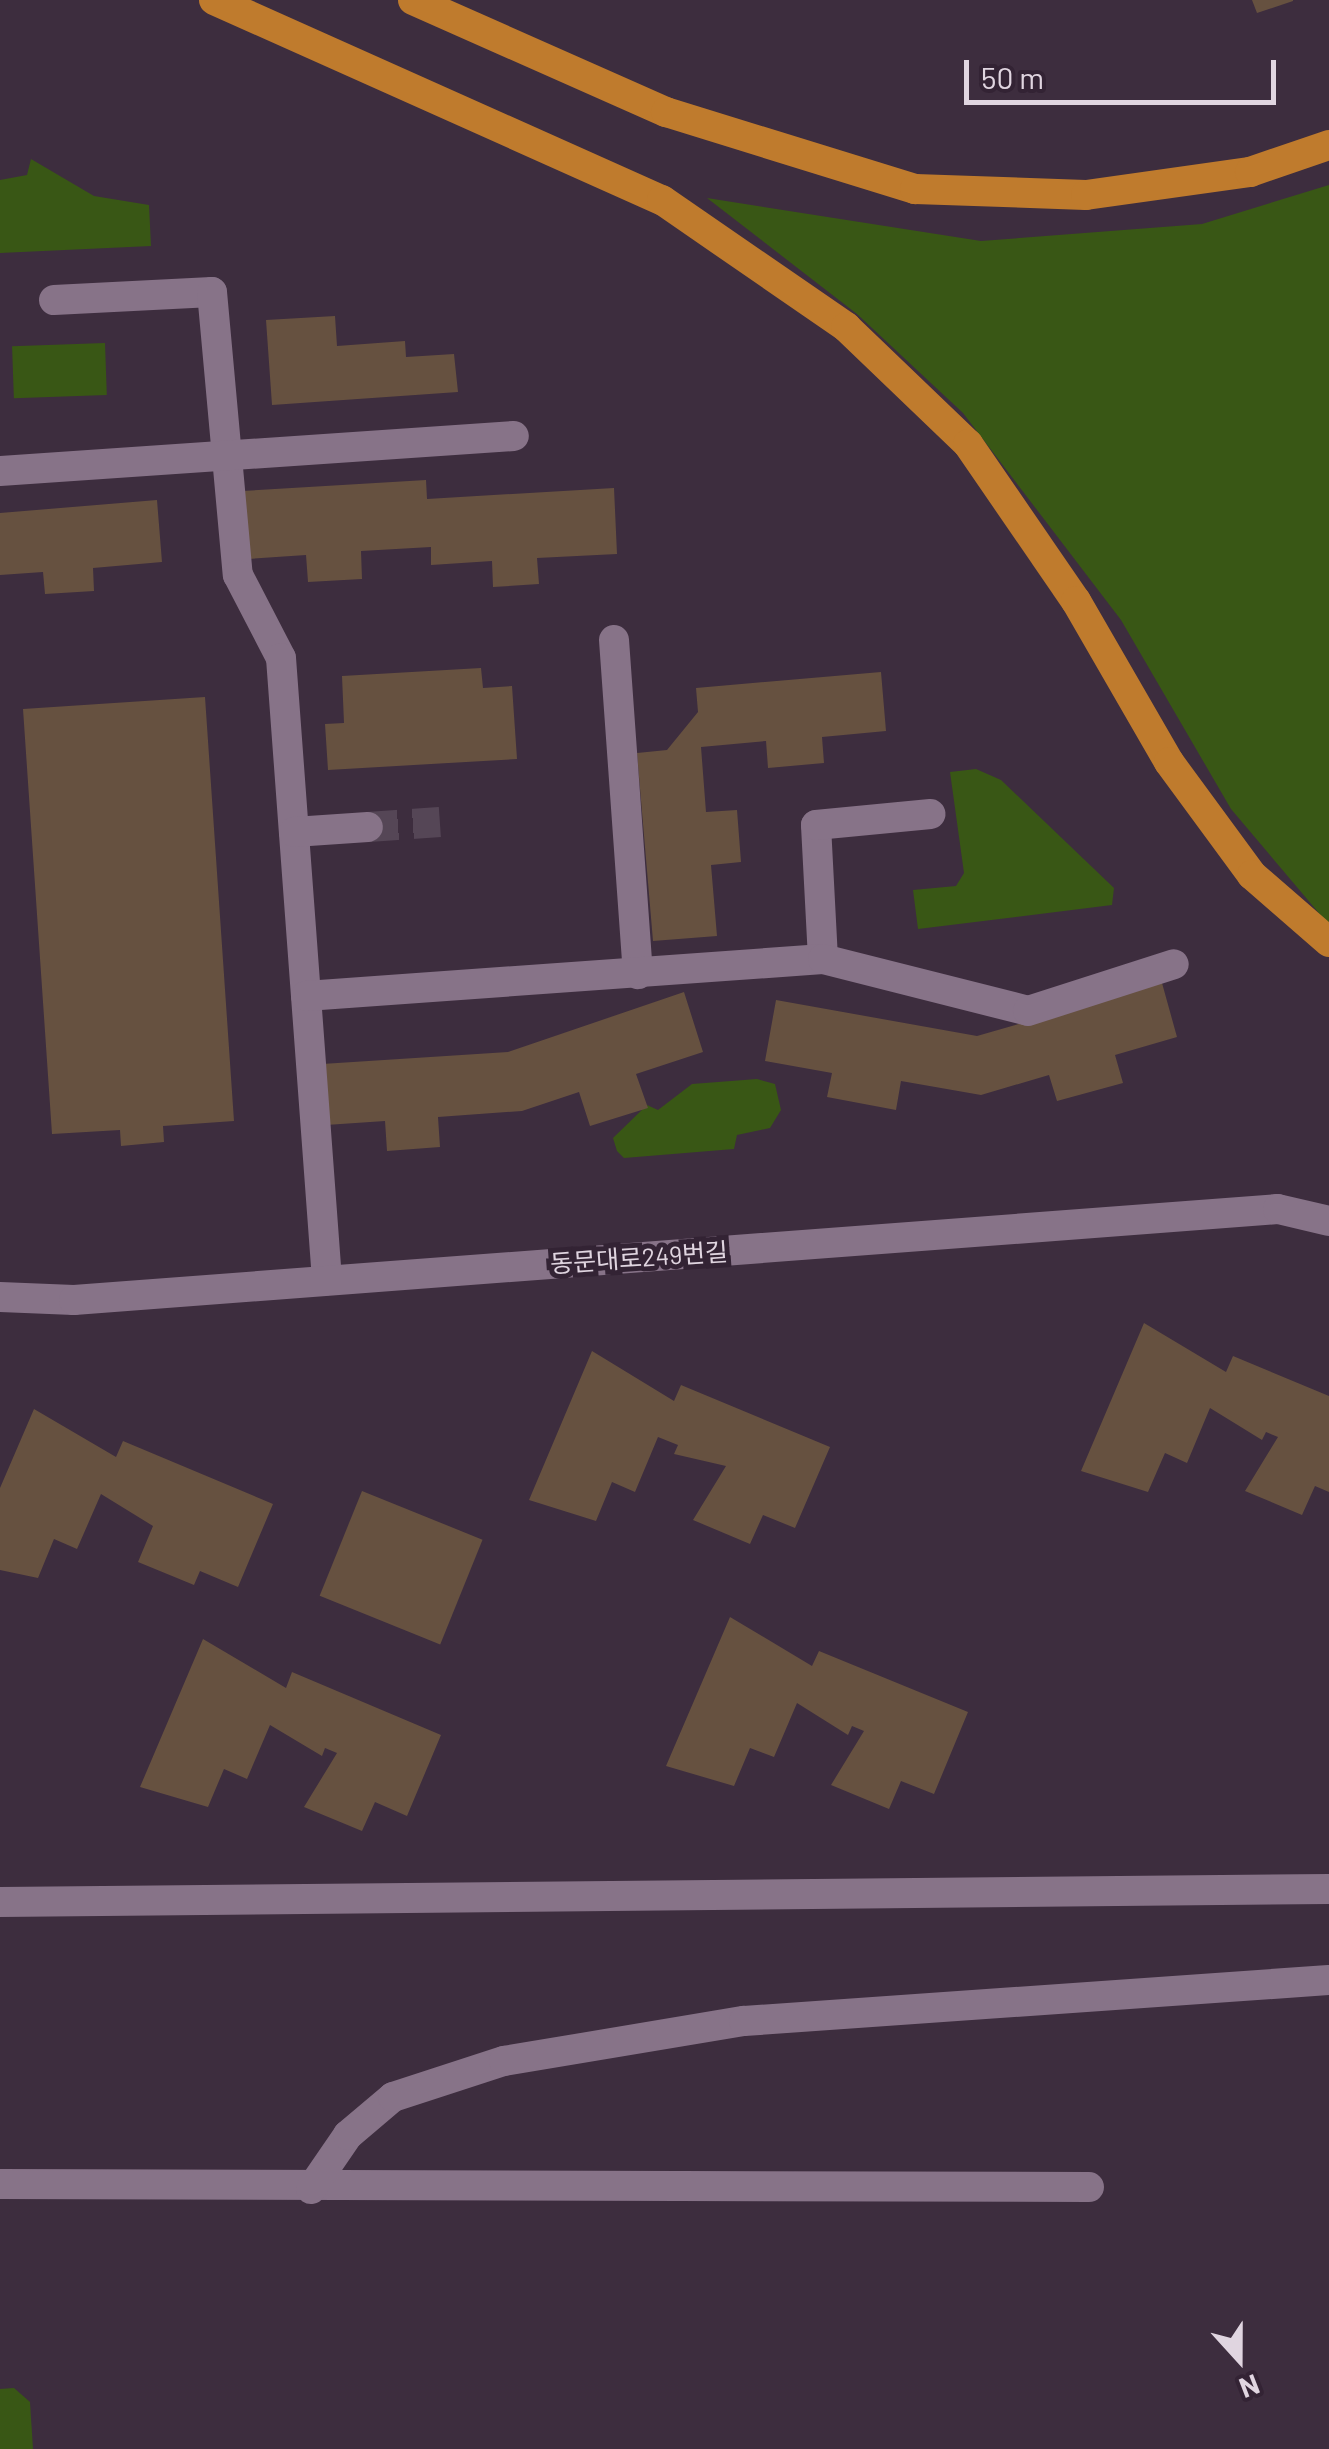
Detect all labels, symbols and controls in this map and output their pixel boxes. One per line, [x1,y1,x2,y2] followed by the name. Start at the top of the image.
[969,40,1282,102] scale bar
[981,59,1044,95] text: 50 m
[549,1236,729,1278] street label: 동문대로249번길
[1189,2309,1289,2409] north arrow
[1235,2368,1265,2406] text: N

